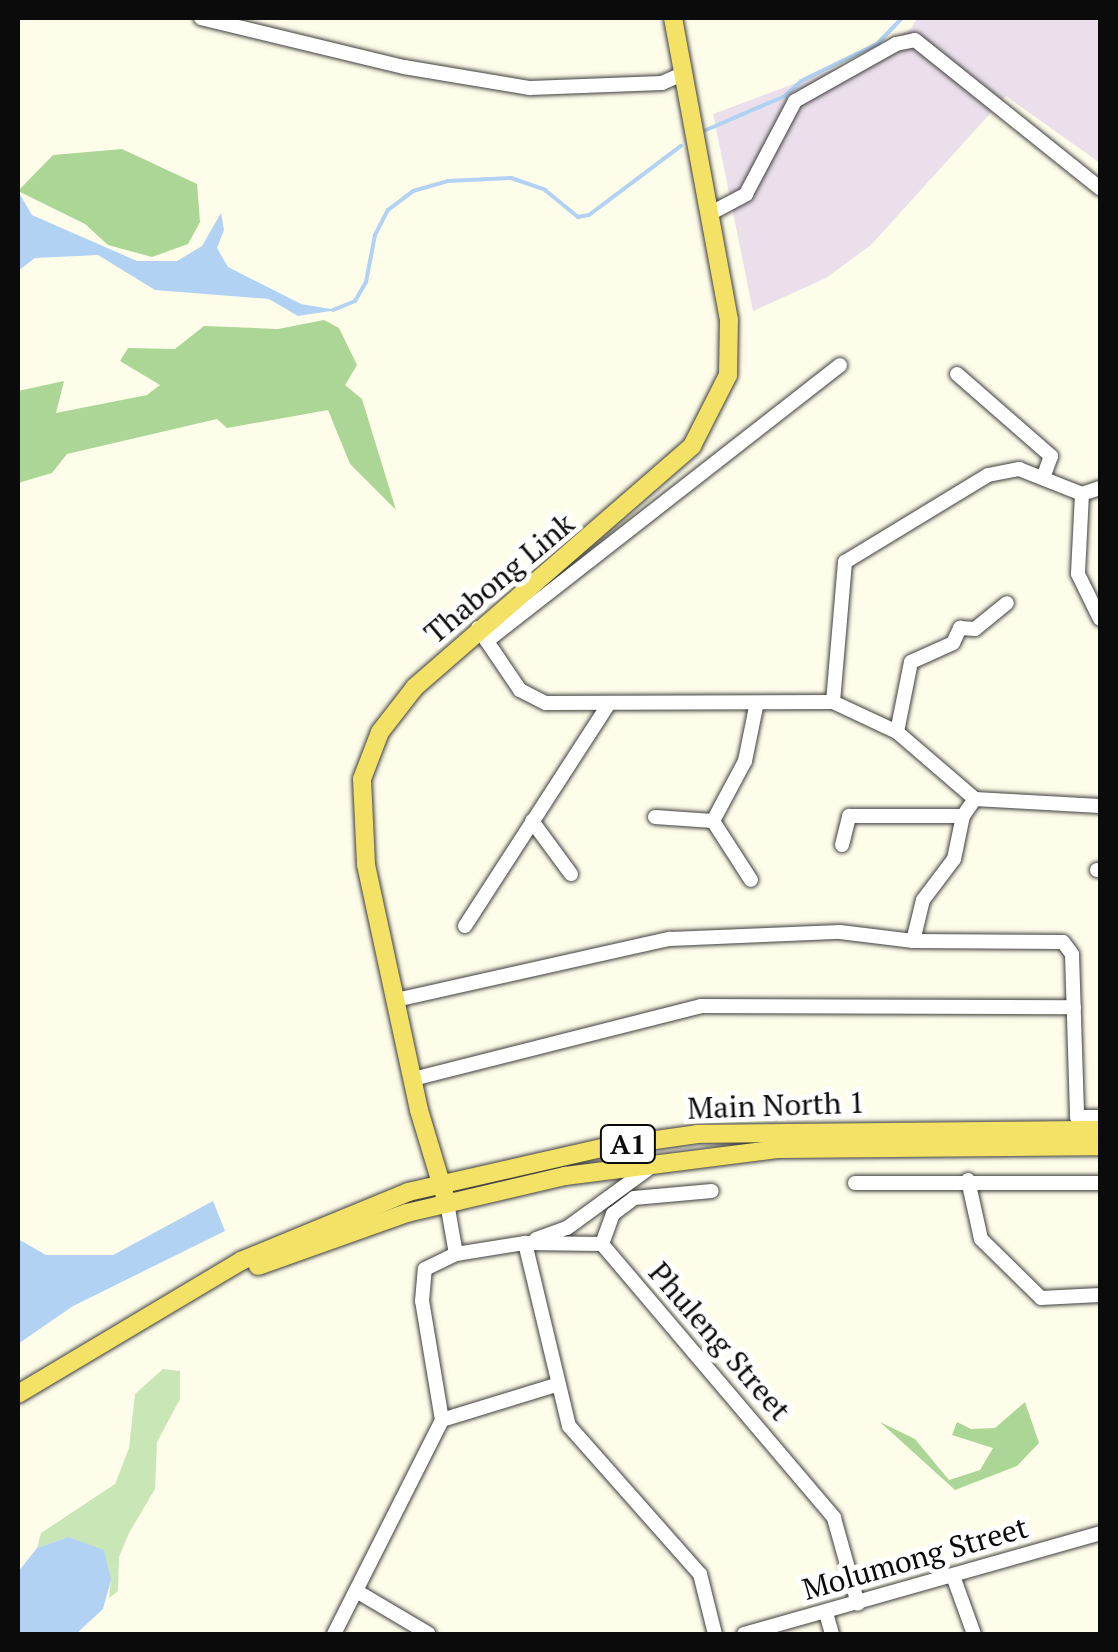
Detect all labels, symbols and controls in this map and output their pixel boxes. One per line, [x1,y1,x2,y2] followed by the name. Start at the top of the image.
[417,505,581,651] street label: Thabong Link
[687,1084,865,1126] street label: Main North 1
[598,1121,658,1167] road number: A1
[642,1255,798,1427] street label: Phuleng Street
[798,1509,1032,1607] street label: Molumong Street

